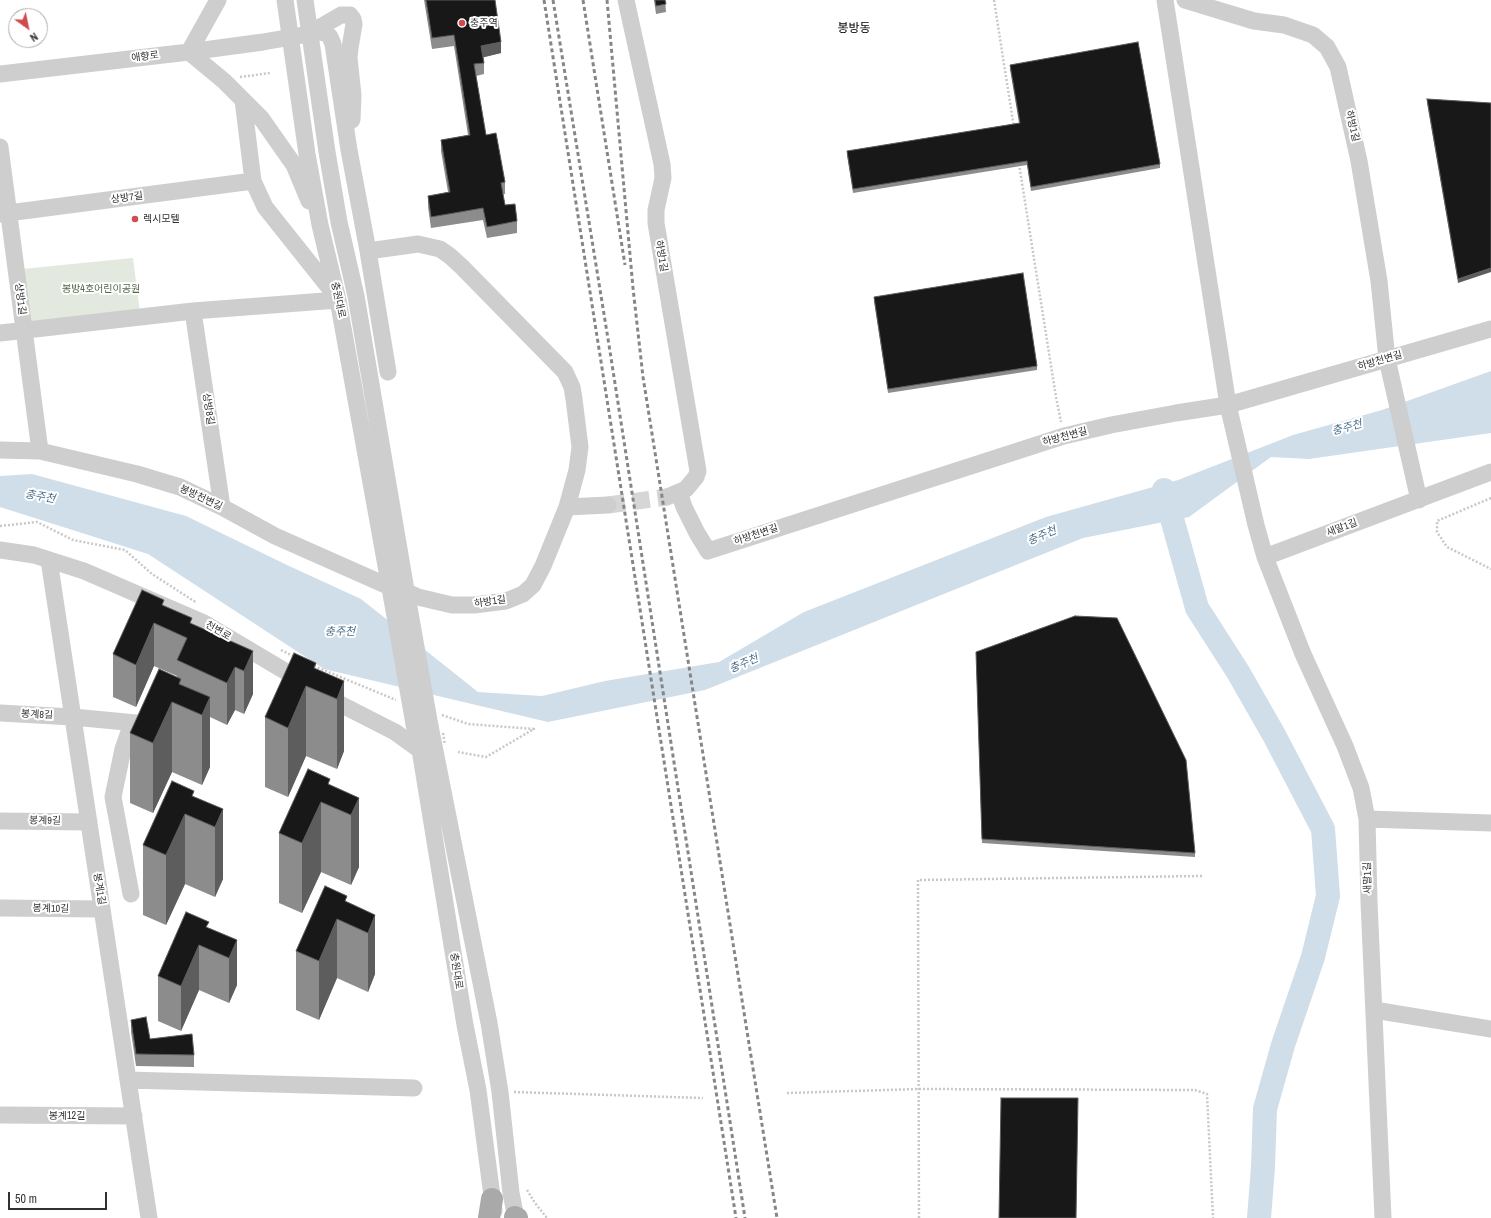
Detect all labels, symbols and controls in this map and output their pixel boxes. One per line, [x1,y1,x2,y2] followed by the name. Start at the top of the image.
[8,8,48,48] north arrow
[470,17,498,29] place label: 충주역
[457,18,467,28] marker: 충주역
[837,22,871,36] district label: 봉방동
[27,30,41,45] text: N
[131,49,159,65] street label: 애향로
[1343,109,1361,143] street label: 하방1길
[110,190,144,206] street label: 상방7길
[143,213,180,225] place label: 렉시모텔
[130,214,140,224] marker: 렉시모텔
[652,239,670,273] street label: 하방1길
[328,281,348,319] street label: 충원대로
[12,282,28,316] street label: 상방1길
[62,283,140,295] park label: 봉방4호어린이공원
[1356,349,1404,373] street label: 하방천변길
[200,392,216,426] street label: 상방8길
[1331,418,1363,438] water label: 충주천
[1041,425,1089,449] street label: 하방천변길
[178,483,224,513] street label: 봉방천변길
[24,488,56,506] water label: 충주천
[1325,517,1359,539] street label: 새말1길
[732,522,780,548] street label: 하방천변길
[1025,524,1059,548] water label: 충주천
[473,594,507,610] street label: 하방1길
[203,619,233,643] street label: 천변로
[325,625,355,639] water label: 충주천
[727,652,761,676] water label: 충주천
[21,708,53,722] street label: 봉계8길
[29,815,61,827] street label: 봉계9길
[1362,862,1374,894] street label: 새말1길
[91,872,107,906] street label: 봉계1길
[33,903,69,915] street label: 봉계10길
[447,952,465,990] street label: 충원대로
[49,1110,85,1122] street label: 봉계12길
[10,1184,109,1210] scale bar
[15,1191,37,1207] text: 50 m

